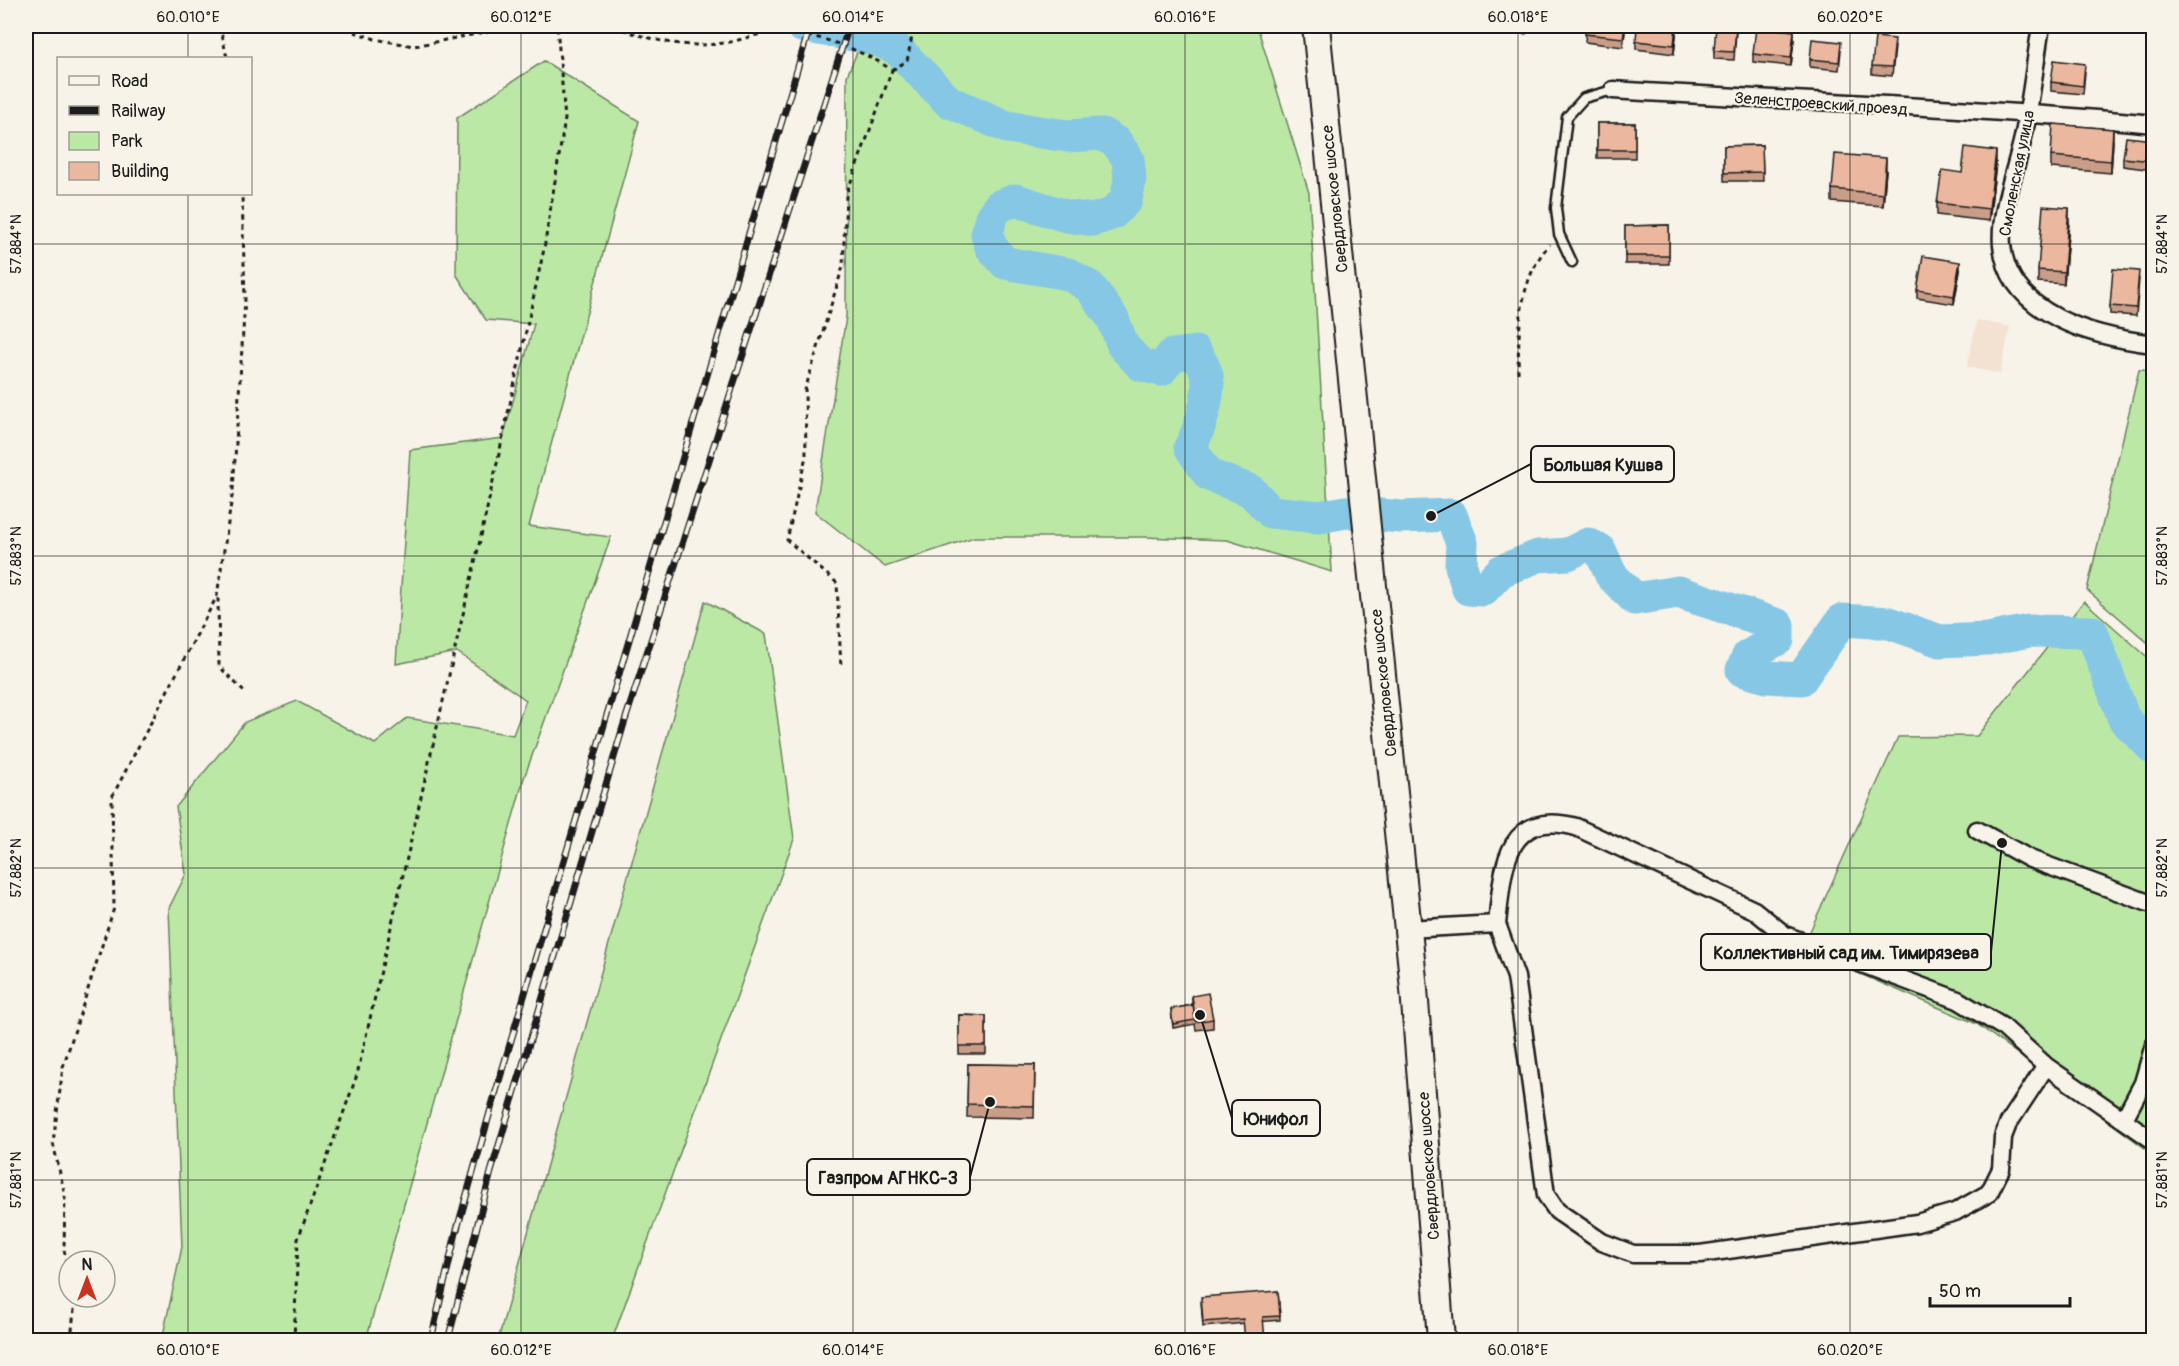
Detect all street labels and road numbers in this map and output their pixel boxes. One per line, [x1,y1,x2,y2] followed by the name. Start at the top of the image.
[1734,88,1909,120] street label: Зеленстроевский проезд
[1995,108,2039,238] street label: Смоленская улица
[1317,124,1353,274] street label: Свердловское шоссе
[1366,608,1402,758] street label: Свердловское шоссе
[1414,1091,1444,1240] street label: Свердловское шоссе

